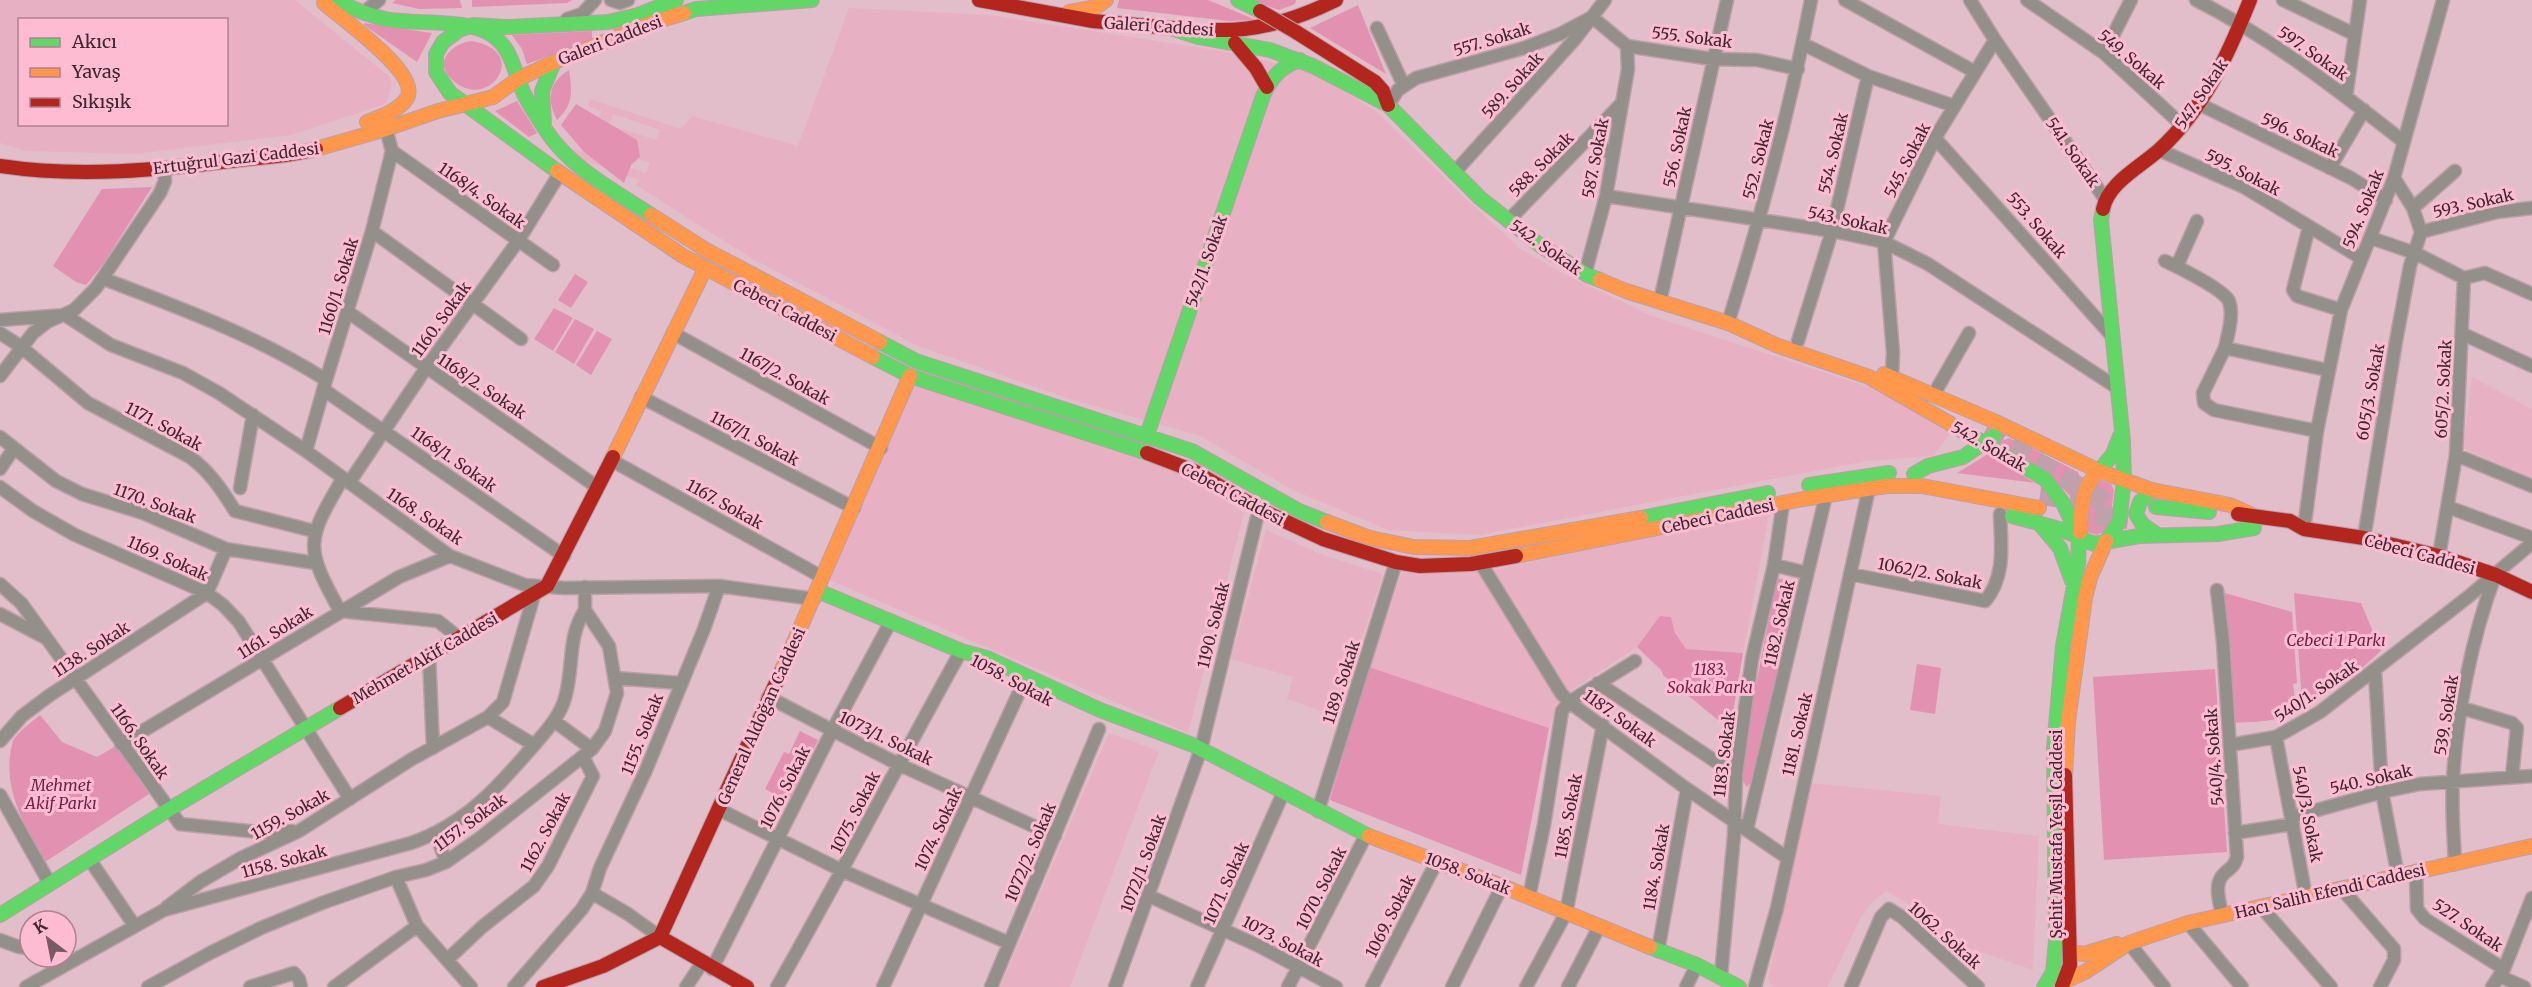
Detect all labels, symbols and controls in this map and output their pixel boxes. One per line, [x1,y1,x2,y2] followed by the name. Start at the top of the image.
[555,11,665,69] street label: Galeri Caddesi
[1104,12,1214,40] street label: Galeri Caddesi
[1451,17,1534,60] street label: 557. Sokak
[18,18,228,126] legend
[1651,22,1734,52] street label: 555. Sokak
[2274,22,2353,85] street label: 597. Sokak
[2094,25,2170,94] street label: 549. Sokak
[71,30,117,53] text: Akıcı
[1477,47,1548,122] street label: 589. Sokak
[2170,54,2232,133] street label: 547. Sokak
[71,60,121,83] text: Yavaş
[72,90,132,113] text: Sıkışık
[1659,104,1696,189] street label: 556. Sokak
[2258,108,2343,162] street label: 596. Sokak
[1814,110,1852,195] street label: 554. Sokak
[2042,113,2105,191] street label: 541. Sokak
[1577,115,1613,200] street label: 587. Sokak
[1738,116,1778,201] street label: 552. Sokak
[1880,118,1935,201] street label: 545. Sokak
[1504,127,1578,201] street label: 588. Sokak
[152,138,320,178] street label: Ertuğrul Gazi Caddesi
[2202,144,2285,200] street label: 595. Sokak
[434,158,530,233] street label: 1168/4. Sokak
[2338,166,2388,251] street label: 594. Sokak
[2431,184,2516,222] street label: 593. Sokak
[2003,188,2072,263] street label: 553. Sokak
[1806,202,1891,238] street label: 543. Sokak
[1181,212,1231,310] street label: 542/1. Sokak
[1506,215,1587,280] street label: 542. Sokak
[314,234,363,337] street label: 1160/1. Sokak
[730,274,840,346] street label: Cebeci Caddesi
[407,277,475,361] street label: 1160. Sokak
[2430,338,2456,439] street label: 605/2. Sokak
[2352,341,2389,442] street label: 605/3. Sokak
[736,343,834,409] street label: 1167/2. Sokak
[434,349,531,424] street label: 1168/2. Sokak
[122,397,207,455] street label: 1171. Sokak
[707,406,804,470] street label: 1167/1. Sokak
[1948,417,2031,476] street label: 542. Sokak
[407,422,502,497] street label: 1168/1. Sokak
[1178,458,1288,530] street label: Cebeci Caddesi
[683,475,768,534] street label: 1167. Sokak
[111,479,200,528] street label: 1170. Sokak
[383,483,468,549] street label: 1168. Sokak
[1660,494,1776,538] street label: Cebeci Caddesi
[2362,530,2478,578] street label: Cebeci Caddesi
[124,531,212,585] street label: 1169. Sokak
[1876,553,1985,593] street label: 1062/2. Sokak
[1759,577,1799,668] street label: 1182. Sokak
[1193,579,1234,670] street label: 1190. Sokak
[234,601,317,663] street label: 1161. Sokak
[348,608,502,708] street label: Mehmet Akif Caddesi
[49,616,134,681] street label: 1138. Sokak
[713,624,809,808] street label: General Aldoğan Caddesi
[2286,630,2386,650] park label: Cebeci 1 Parkı
[1318,637,1364,726] street label: 1189. Sokak
[967,650,1057,710] street label: 1058. Sokak
[2270,655,2362,726] street label: 540/1. Sokak
[1667,659,1753,697] park label: 1183. Sokak Parkı
[2430,672,2462,757] street label: 539. Sokak
[1580,685,1661,752] street label: 1187. Sokak
[1778,689,1817,778] street label: 1181. Sokak
[617,690,668,778] street label: 1155. Sokak
[107,699,174,783] street label: 1166. Sokak
[2201,706,2227,807] street label: 540/4. Sokak
[836,707,937,770] street label: 1073/1. Sokak
[1709,709,1739,798] street label: 1183. Sokak
[2046,729,2066,939] street label: Şehit Mustafa Yeşil Caddesi
[756,742,815,831] street label: 1076. Sokak
[2328,760,2415,798] street label: 540. Sokak
[2289,764,2327,865] street label: 540/3. Sokak
[826,767,885,856] street label: 1075. Sokak
[1550,771,1586,860] street label: 1185. Sokak
[23,775,97,813] park label: Mehmet Akif Parkı
[247,784,333,844] street label: 1159. Sokak
[910,784,966,874] street label: 1074. Sokak
[430,788,511,855] street label: 1157. Sokak
[516,788,575,875] street label: 1162. Sokak
[1000,799,1060,904] street label: 1072/2. Sokak
[1116,810,1170,915] street label: 1072/1. Sokak
[1639,821,1674,912] street label: 1184. Sokak
[1199,838,1253,927] street label: 1071. Sokak
[239,840,330,882] street label: 1158. Sokak
[1292,842,1351,933] street label: 1070. Sokak
[1422,847,1515,899] street label: 1058. Sokak
[2233,859,2427,923] street label: Hacı Salih Efendi Caddesi
[1361,871,1420,961] street label: 1069. Sokak
[2429,894,2508,956] street label: 527. Sokak
[1905,897,1986,973] street label: 1062. Sokak
[18,909,78,969] north arrow
[1239,911,1328,971] street label: 1073. Sokak
[30,915,50,938] text: K

